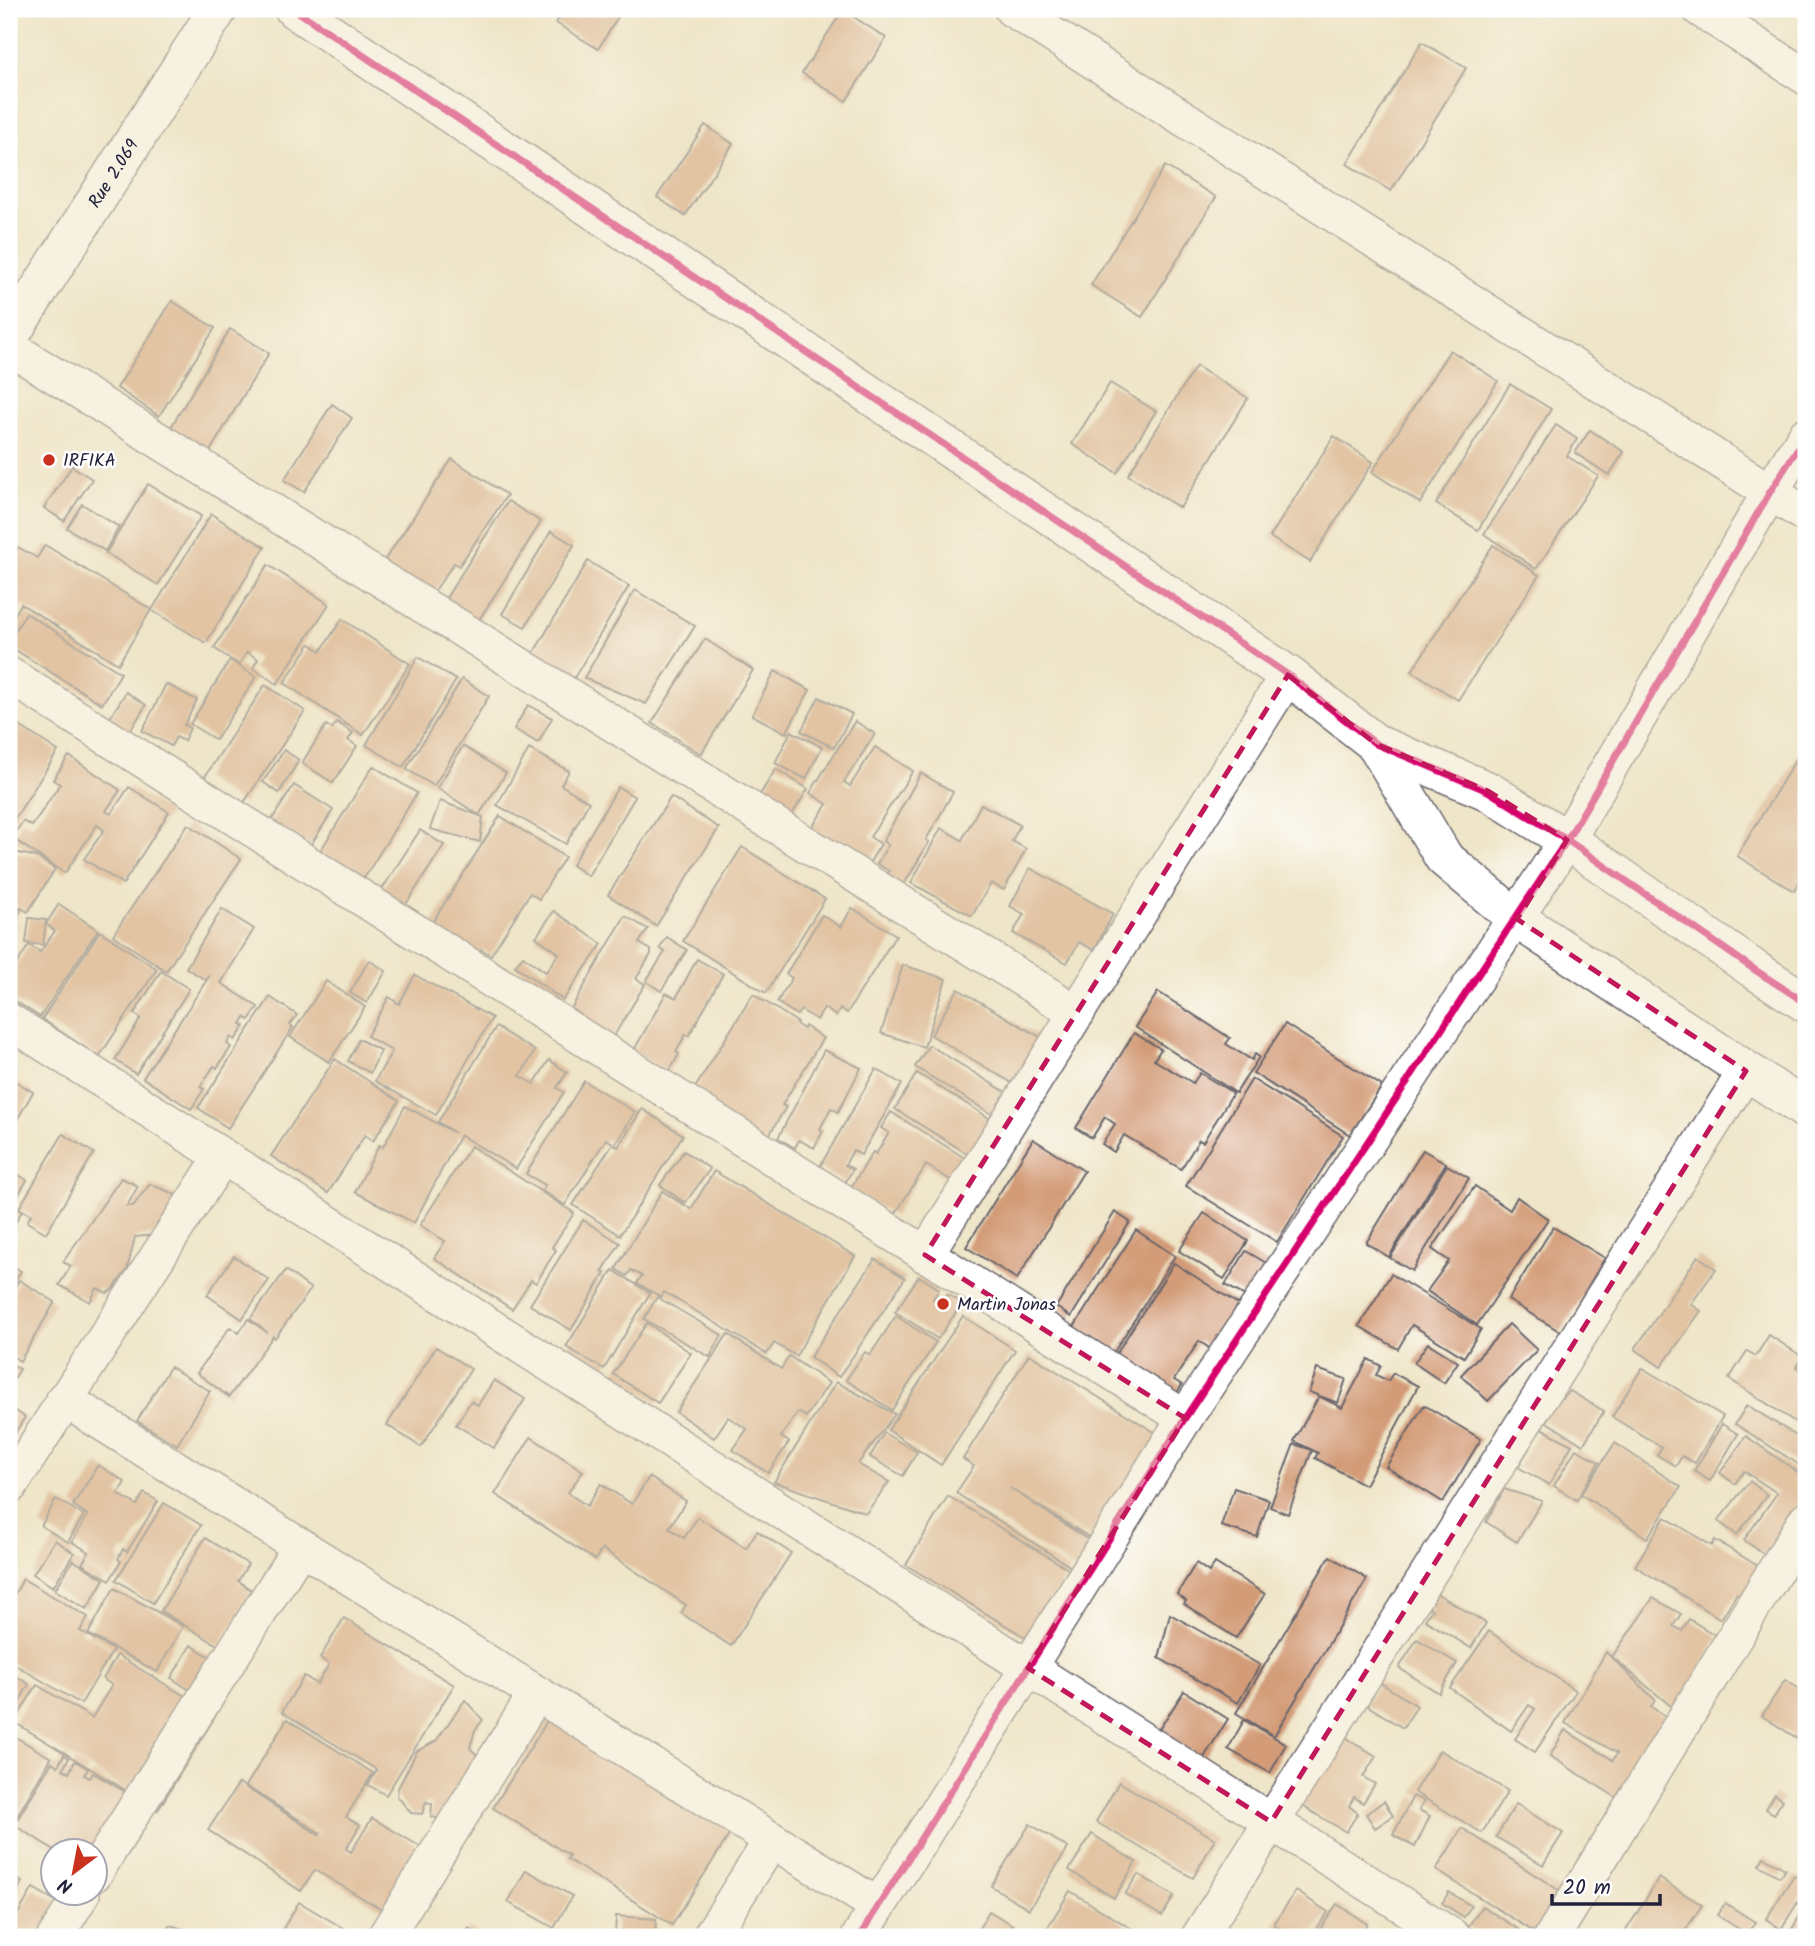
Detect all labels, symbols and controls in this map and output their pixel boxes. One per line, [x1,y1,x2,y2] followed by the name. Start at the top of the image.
[82,134,148,214] street label: Rue 2.069
[63,447,116,476] place label: IRFIKA
[41,452,57,468] marker: IRFIKA
[957,1291,1056,1320] place label: Martin Jonas
[935,1296,951,1312] marker: Martin Jonas
[38,1838,108,1908] north arrow
[1552,1862,1661,1906] scale bar
[53,1869,79,1901] text: N
[1563,1872,1611,1905] text: 20 m

